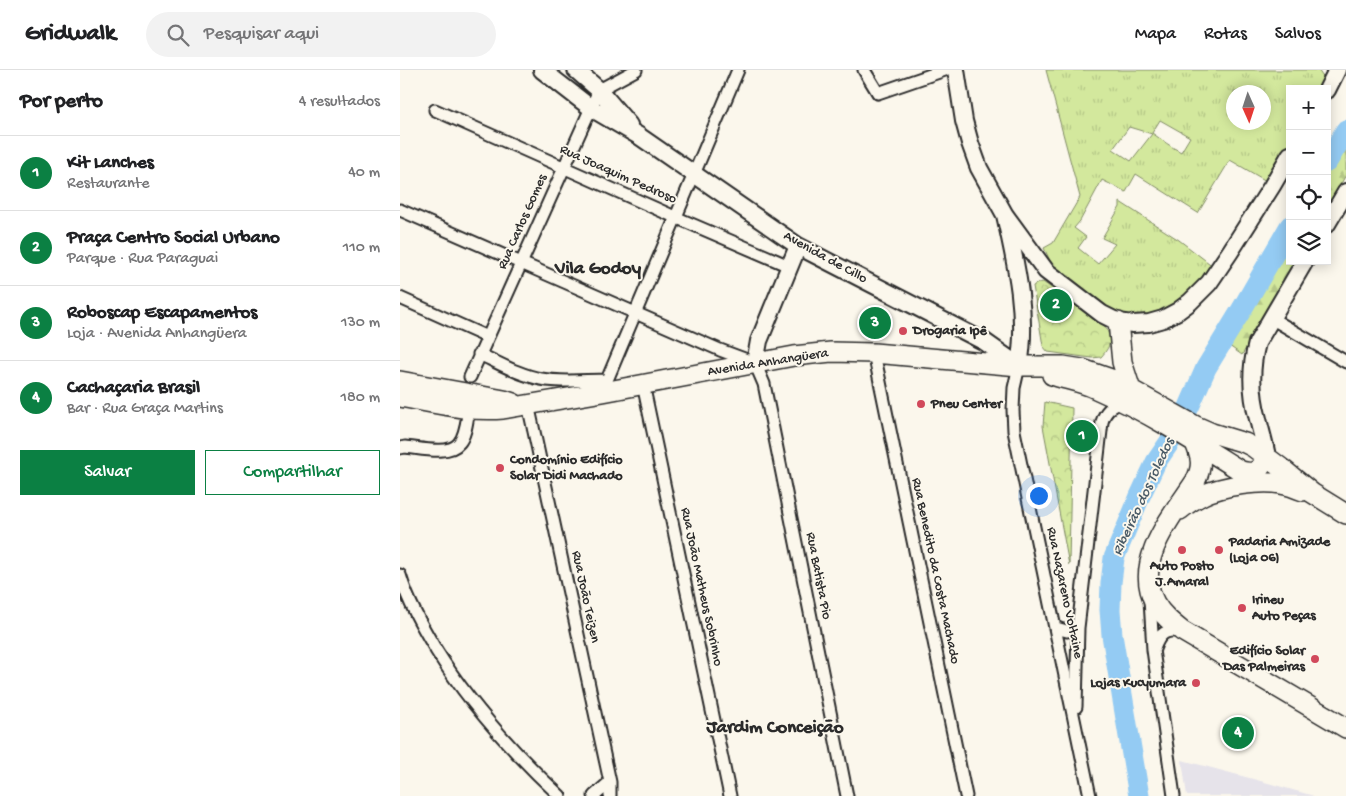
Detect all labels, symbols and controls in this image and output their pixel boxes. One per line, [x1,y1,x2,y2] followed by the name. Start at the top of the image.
[146,12,496,57] search box
[25,20,116,49] text: Gridwalk
[164,21,192,49] icon: search
[204,23,319,46] text: Pesquisar aqui
[1135,24,1176,45] text: Mapa
[1204,24,1247,45] text: Rotas
[1275,24,1321,45] text: Salvos
[1226,85,1271,130] north arrow
[1286,85,1331,265] map controls
[1286,85,1331,130] button: +
[20,90,103,115] text: Por perto
[299,93,380,112] text: 4 resultados
[1286,130,1331,175] button: −
[557,142,679,208] street label: Rua Joaquim Pedroso
[67,152,154,175] text: Kit Lanches
[33,164,39,183] text: 1
[348,164,380,183] text: 40 m
[494,171,552,272] street label: Rua Carlos Gomes
[67,175,149,194] text: Restaurante
[1286,175,1331,220] button: locate
[1286,220,1331,265] button: layers
[67,227,280,250] text: Praça Centro Social Urbano
[780,228,870,288] street label: Avenida de Cillo
[32,239,40,258] text: 2
[343,239,380,258] text: 110 m
[67,250,218,269] text: Parque · Rua Paraguai
[554,258,642,281] district label: Vila Godoy
[1040,286,1072,324] pin: 2
[67,302,257,325] text: Roboscap Escapamentos
[859,304,891,342] pin: 3
[32,314,40,333] text: 3
[341,314,380,333] text: 130 m
[911,323,987,340] place label: Drogaria Ipê
[67,325,247,344] text: Loja · Avenida Anhangüera
[897,325,909,337] marker: Drogaria Ipê
[706,345,831,381] street label: Avenida Anhangüera
[67,377,200,400] text: Cachaçaria Brasil
[32,389,40,408] text: 4
[341,389,380,408] text: 180 m
[930,396,1004,413] place label: Pneu Center
[915,398,927,410] marker: Pneu Center
[67,400,223,419] text: Bar · Rua Graça Martins
[1066,417,1098,455] pin: 1
[1109,434,1180,559] water label: Ribeirão dos Toledos
[20,450,195,495] button: Salvar
[205,450,380,495] button: Compartilhar
[509,452,623,485] place label: Condomínio Edifício Solar Didi Machado
[494,462,506,474] marker: Condomínio Edifício Solar Didi Machado
[907,476,963,666] street label: Rua Benedito da Costa Machado
[1026,483,1052,509] your location
[676,506,726,668] street label: Rua João Matheus Sobrinho
[1042,526,1086,661] street label: Rua Nazareno Voltaine
[801,531,835,621] street label: Rua Batista Pio
[1228,534,1331,567] place label: Padaria Amizade (Loja 06)
[1176,544,1188,556] marker: Auto Posto J.Amaral
[1213,544,1225,556] marker: Padaria Amizade (Loja 06)
[567,549,603,645] street label: Rua João Teizen
[1149,558,1215,591] place label: Auto Posto J.Amaral
[1251,592,1317,625] place label: Irineu Auto Peças
[1236,602,1248,614] marker: Irineu Auto Peças
[1221,643,1307,676] place label: Edifício Solar Das Palmeiras
[1309,653,1321,665] marker: Edifício Solar Das Palmeiras
[1090,675,1187,692] place label: Lojas Kucyumara
[1190,677,1202,689] marker: Lojas Kucyumara
[1222,714,1254,752] pin: 4
[705,717,844,740] district label: Jardim Conceição

